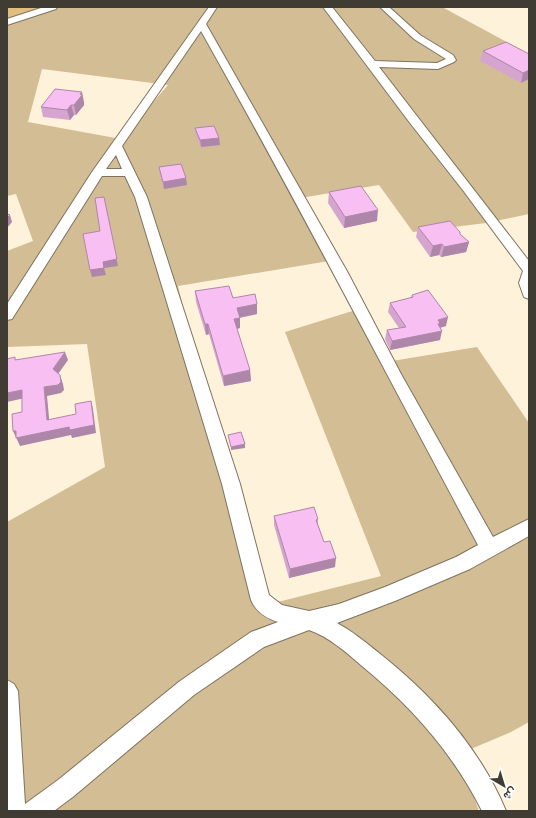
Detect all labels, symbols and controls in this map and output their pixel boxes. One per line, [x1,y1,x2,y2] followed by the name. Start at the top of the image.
[484,766,524,806] north arrow
[501,784,519,803] text: ش

